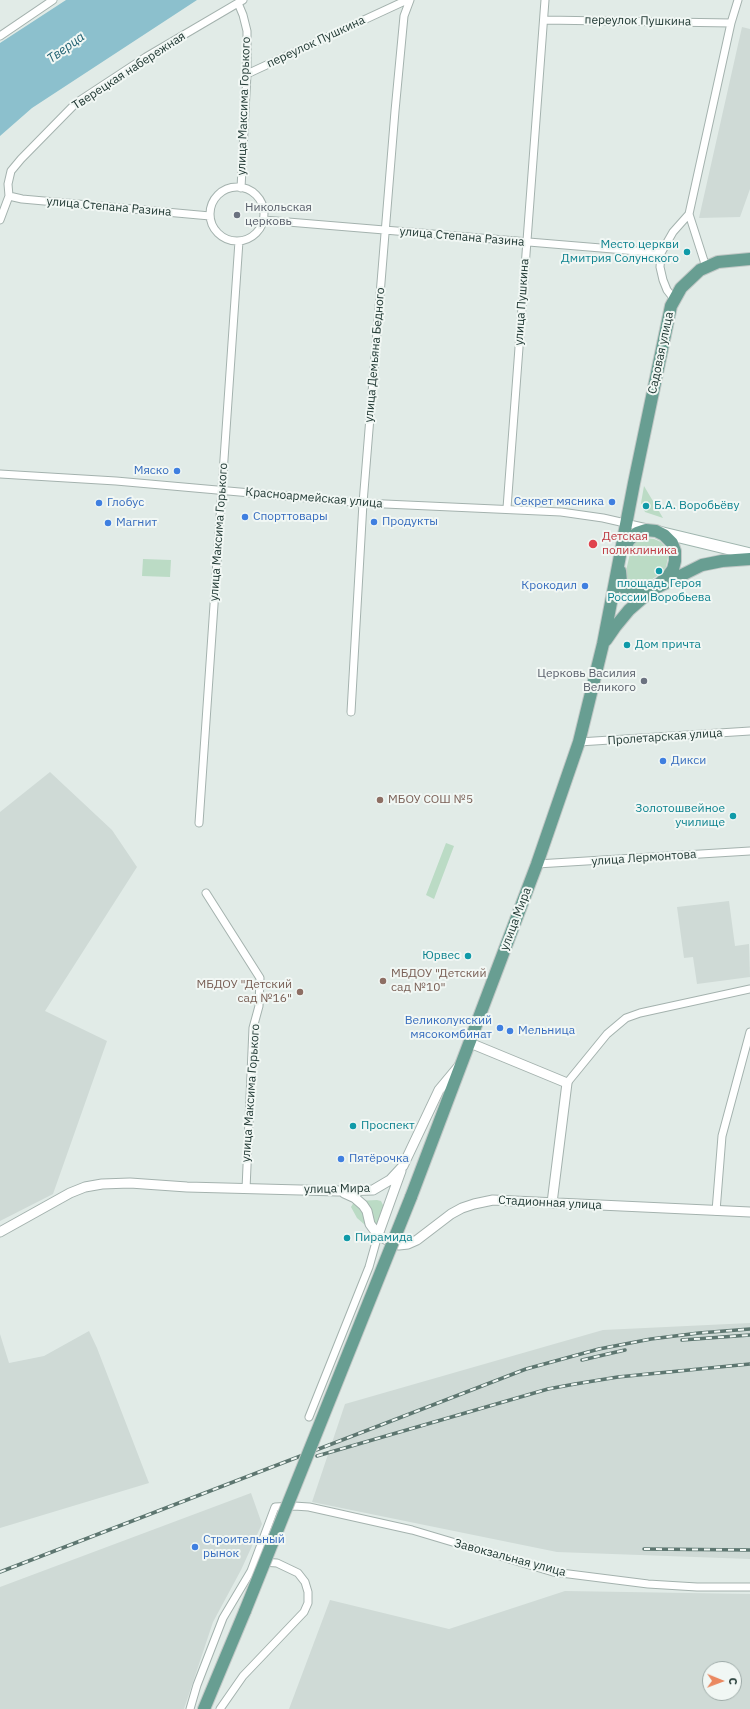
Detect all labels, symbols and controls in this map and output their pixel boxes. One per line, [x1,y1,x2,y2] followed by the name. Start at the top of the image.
[265,13,367,71] street label: переулок Пушкина
[585,13,691,29] street label: переулок Пушкина
[44,29,88,67] water label: Тверца
[70,29,188,113] street label: Тверецкая набережная
[234,36,254,176] street label: улица Максима Горького
[46,194,172,220] street label: улица Степана Разина
[245,201,312,229] place label: Никольская церковь
[232,210,242,220] marker: Никольская церковь
[399,224,525,250] street label: улица Степана Разина
[561,238,679,266] place label: Место церкви Дмитрия Солунского
[682,247,692,257] marker: Место церкви Дмитрия Солунского
[512,258,532,346] street label: улица Пушкина
[362,287,388,423] street label: улица Демьяна Бедного
[645,311,677,395] street label: Садовая улица
[207,462,231,602] street label: улица Максима Горького
[134,464,169,478] place label: Мяско
[172,466,182,476] marker: Мяско
[245,485,383,511] street label: Красноармейская улица
[514,495,604,509] place label: Секрет мясника
[107,496,144,510] place label: Глобус
[607,497,617,507] marker: Секрет мясника
[94,498,104,508] marker: Глобус
[654,499,739,513] place label: Б.А. Воробьёву
[641,501,651,511] marker: Б.А. Воробьёву
[253,510,328,524] place label: Спорттовары
[240,512,250,522] marker: Спорттовары
[382,515,438,529] place label: Продукты
[116,516,157,530] place label: Магнит
[369,517,379,527] marker: Продукты
[103,518,113,528] marker: Магнит
[602,530,677,558] place label: Детская поликлиника
[587,538,599,550] marker: Детская поликлиника
[654,566,664,576] marker: площадь Героя России Воробьева
[607,577,711,605] place label: площадь Героя России Воробьева
[521,579,577,593] place label: Крокодил
[580,581,590,591] marker: Крокодил
[635,638,701,652] place label: Дом причта
[622,640,632,650] marker: Дом причта
[537,667,636,695] place label: Церковь Василия Великого
[639,676,649,686] marker: Церковь Василия Великого
[607,726,723,748] street label: Пролетарская улица
[671,754,706,768] place label: Дикси
[658,756,668,766] marker: Дикси
[388,793,473,807] place label: МБОУ СОШ №5
[375,795,385,805] marker: МБОУ СОШ №5
[635,802,725,830] place label: Золотошвейное училище
[728,811,738,821] marker: Золотошвейное училище
[591,847,697,869] street label: улица Лермонтова
[497,885,535,953] street label: улица Мира
[422,949,460,963] place label: Юрвес
[463,951,473,961] marker: Юрвес
[391,967,486,995] place label: МБДОУ "Детский сад №10"
[378,976,388,986] marker: МБДОУ "Детский сад №10"
[197,978,292,1006] place label: МБДОУ "Детский сад №16"
[295,987,305,997] marker: МБДОУ "Детский сад №16"
[405,1014,492,1042] place label: Великолукский мясокомбинат
[239,1023,263,1163] street label: улица Максима Горького
[495,1023,505,1033] marker: Великолукский мясокомбинат
[518,1024,575,1038] place label: Мельница
[505,1026,515,1036] marker: Мельница
[361,1119,415,1133] place label: Проспект
[348,1121,358,1131] marker: Проспект
[349,1152,409,1166] place label: Пятёрочка
[336,1154,346,1164] marker: Пятёрочка
[304,1181,370,1197] street label: улица Мира
[498,1193,602,1213] street label: Стадионная улица
[355,1231,413,1245] place label: Пирамида
[342,1233,352,1243] marker: Пирамида
[203,1533,285,1561] place label: Строительный рынок
[453,1536,567,1580] street label: Завокзальная улица
[190,1542,200,1552] marker: Строительный рынок
[702,1661,742,1701] north arrow
[726,1677,740,1685] text: С

